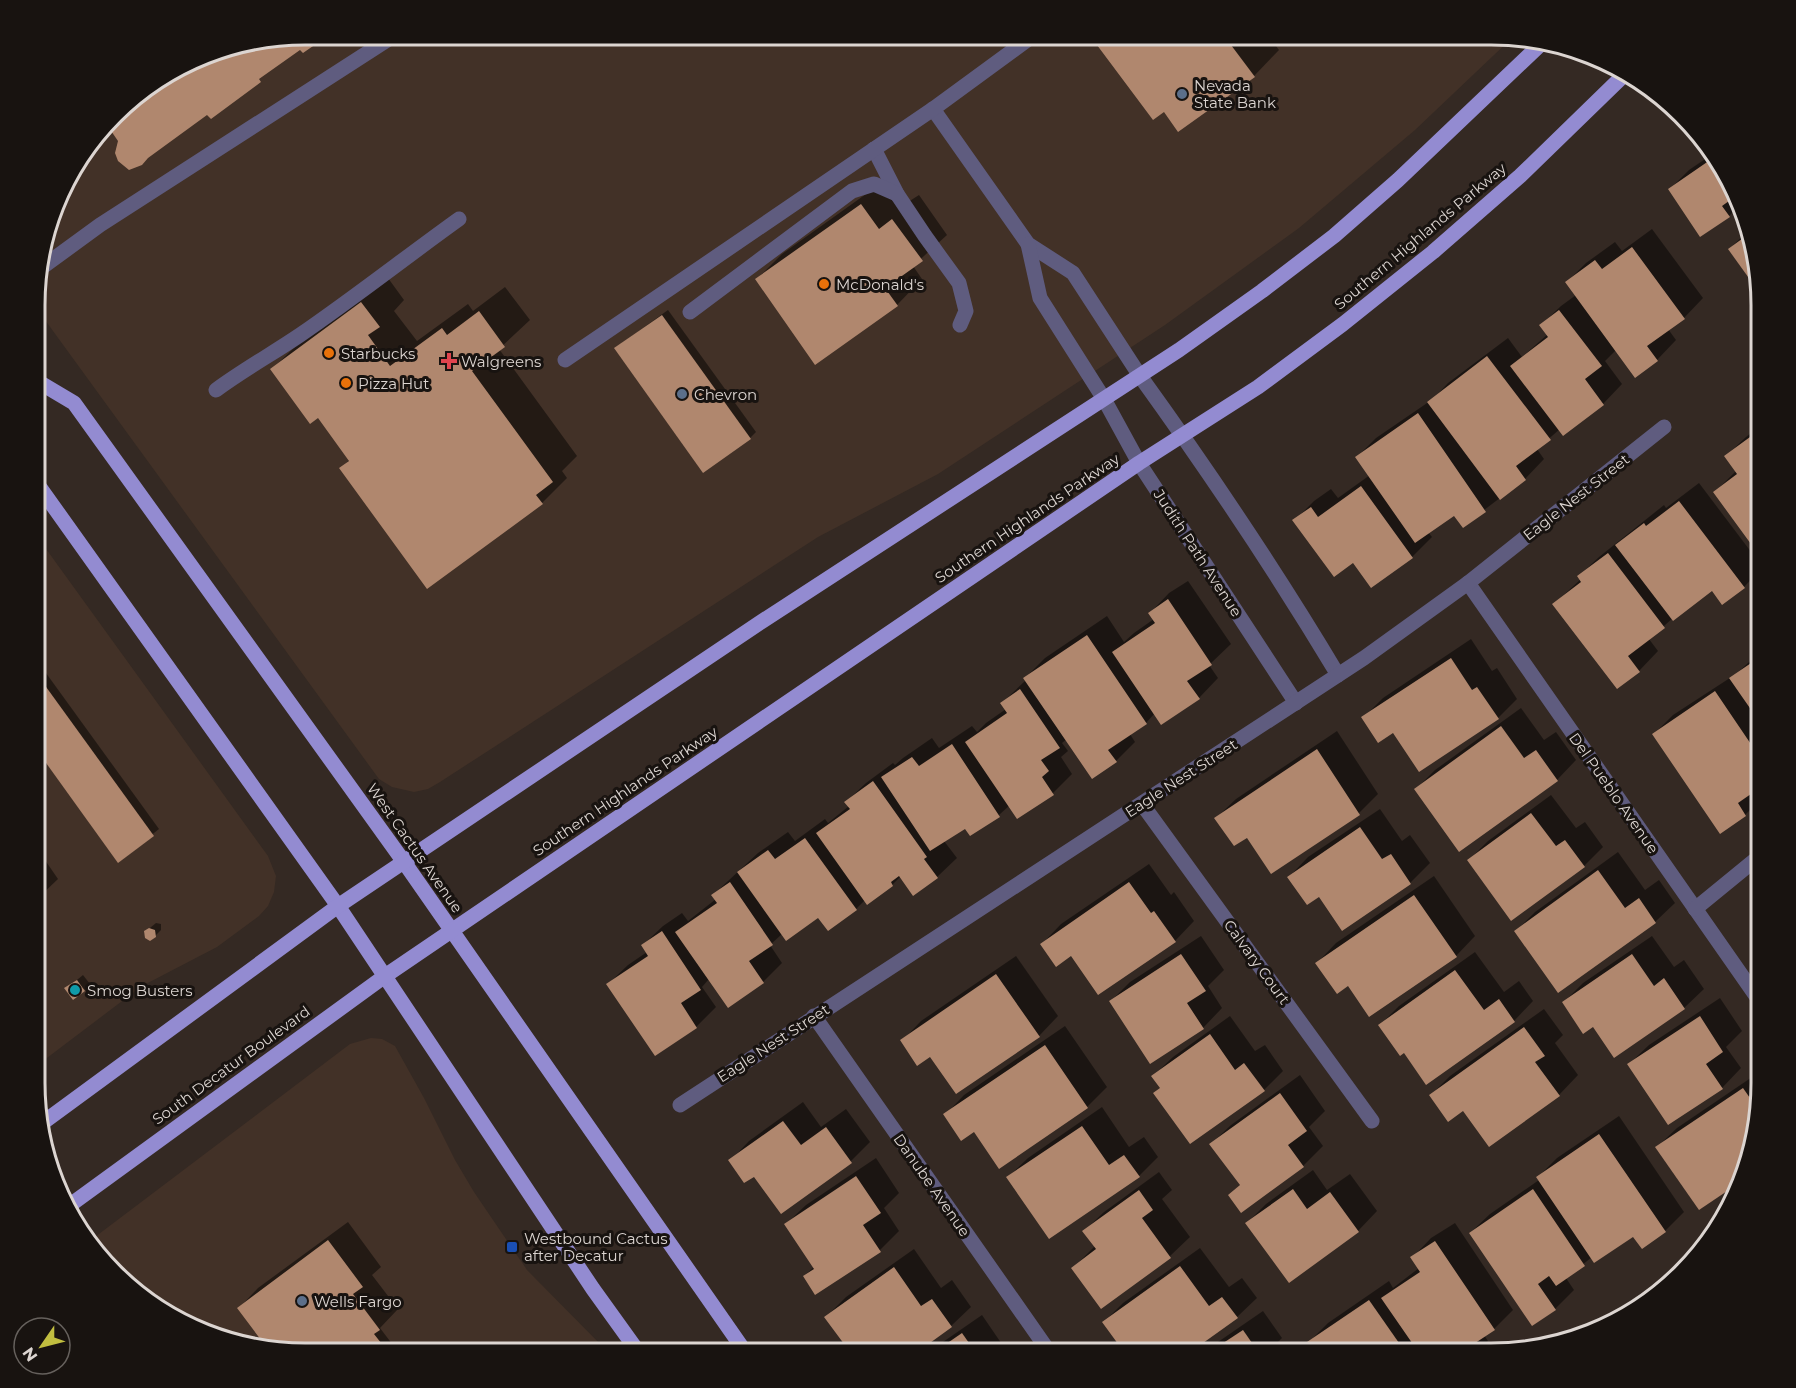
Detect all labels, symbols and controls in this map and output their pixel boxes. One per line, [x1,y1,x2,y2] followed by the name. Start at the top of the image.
[1194,76,1276,112] place label: Nevada State Bank
[1175,87,1189,101] marker: Nevada State Bank
[1330,158,1510,314] street label: Southern Highlands Parkway
[836,275,924,294] place label: McDonald's
[817,277,831,291] marker: McDonald's
[341,344,415,363] place label: Starbucks
[322,346,336,360] marker: Starbucks
[461,352,541,371] place label: Walgreens
[442,354,456,368] marker: Walgreens
[358,374,429,393] place label: Pizza Hut
[339,376,353,390] marker: Pizza Hut
[694,385,757,404] place label: Chevron
[675,387,689,401] marker: Chevron
[931,449,1124,587] street label: Southern Highlands Parkway
[1519,449,1633,545] street label: Eagle Nest Street
[1149,485,1246,620] street label: Judith Path Avenue
[529,722,722,860] street label: Southern Highlands Parkway
[1565,729,1663,857] street label: Del Pueblo Avenue
[1121,735,1241,821] street label: Eagle Nest Street
[363,779,467,917] street label: West Cactus Avenue
[1220,916,1294,1008] street label: Calvary Court
[87,981,193,1000] place label: Smog Busters
[68,983,82,997] marker: Smog Busters
[713,1000,833,1086] street label: Eagle Nest Street
[148,1001,314,1129] street label: South Decatur Boulevard
[889,1130,975,1240] street label: Danube Avenue
[524,1229,668,1265] place label: Westbound Cactus after Decatur
[505,1240,519,1254] marker: Westbound Cactus after Decatur
[314,1292,402,1311] place label: Wells Fargo
[295,1294,309,1308] marker: Wells Fargo
[12,1316,72,1376] north arrow
[19,1344,42,1365] text: N

